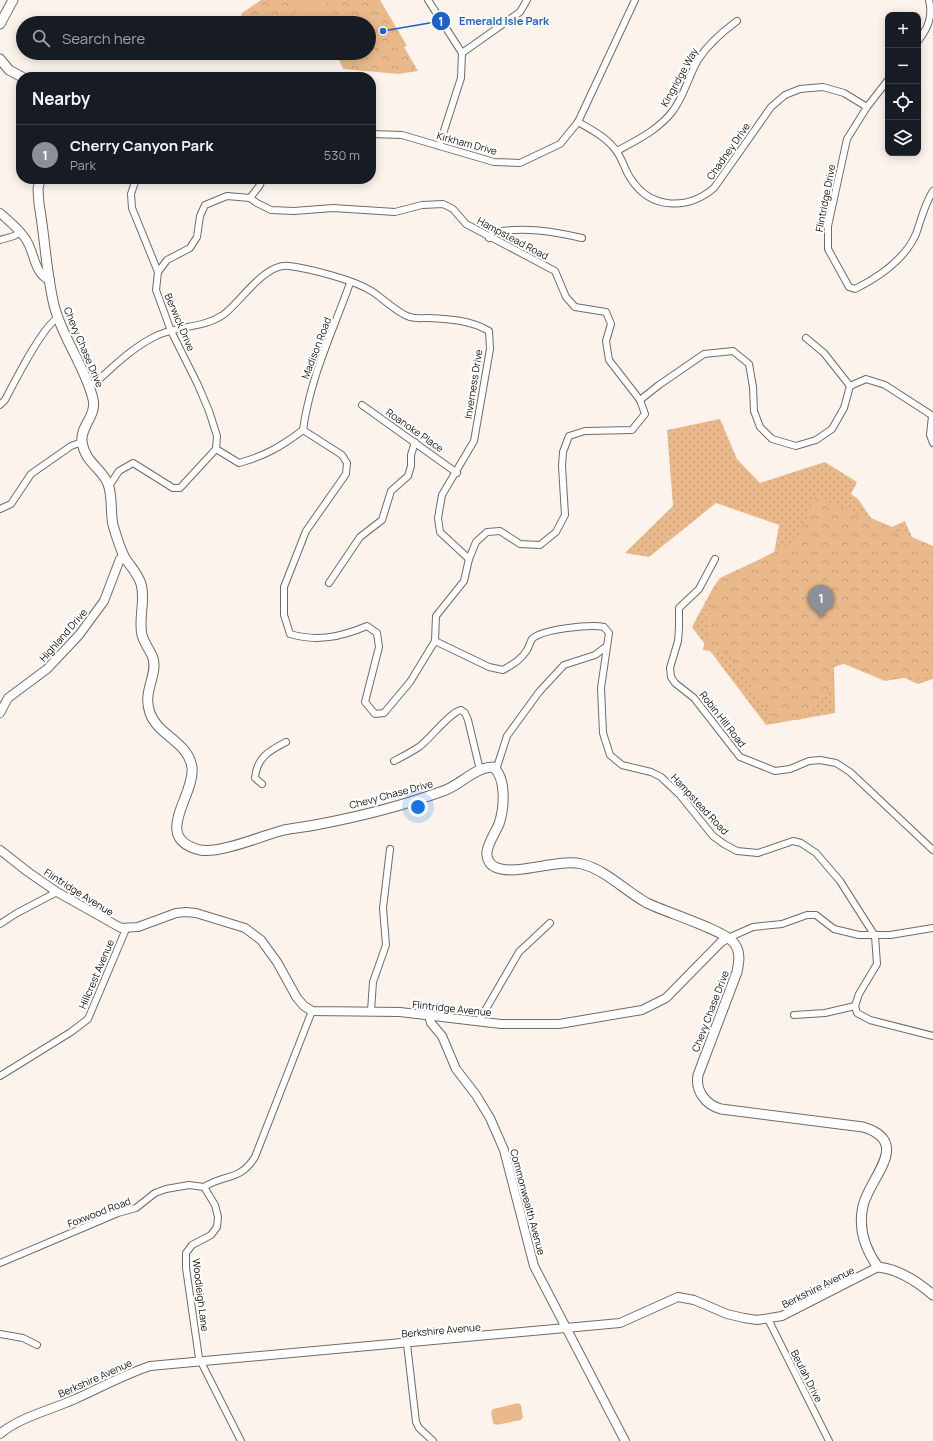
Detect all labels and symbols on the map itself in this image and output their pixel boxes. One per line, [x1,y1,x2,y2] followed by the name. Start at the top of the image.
[431,10,557,33] callout: Emerald Isle Park
[438,13,444,30] text: 1
[459,13,550,28] text: Emerald Isle Park
[657,44,701,109] street label: Kingridge Way
[703,119,753,182] street label: Chadney Drive
[435,128,499,158] street label: Kirkham Drive
[812,163,838,233] street label: Flintridge Drive
[475,213,551,263] street label: Hampstead Road
[162,291,199,353] street label: Berwick Drive
[61,305,107,390] street label: Chevy Chase Drive
[298,315,334,381] street label: Madison Road
[461,348,485,420] street label: Inverness Drive
[383,405,447,455] street label: Roanoke Place
[808,585,834,618] pin: 1
[36,605,90,665] street label: Highland Drive
[697,688,749,750] street label: Robin Hill Road
[668,770,732,838] street label: Hampstead Road
[348,776,435,812] street label: Chevy Chase Drive
[408,797,428,817] your location
[42,865,117,919] street label: Flintridge Avenue
[75,937,117,1011] street label: Hillcrest Avenue
[688,968,732,1054] street label: Chevy Chase Drive
[412,997,492,1019] street label: Flintridge Avenue
[507,1147,549,1257] street label: Commonwealth Avenue
[65,1193,133,1231] street label: Foxwood Road
[190,1258,212,1332] street label: Woodleigh Lane
[779,1263,857,1311] street label: Berkshire Avenue
[401,1320,481,1340] street label: Berkshire Avenue
[788,1347,826,1405] street label: Beulah Drive
[56,1355,134,1401] street label: Berkshire Avenue

